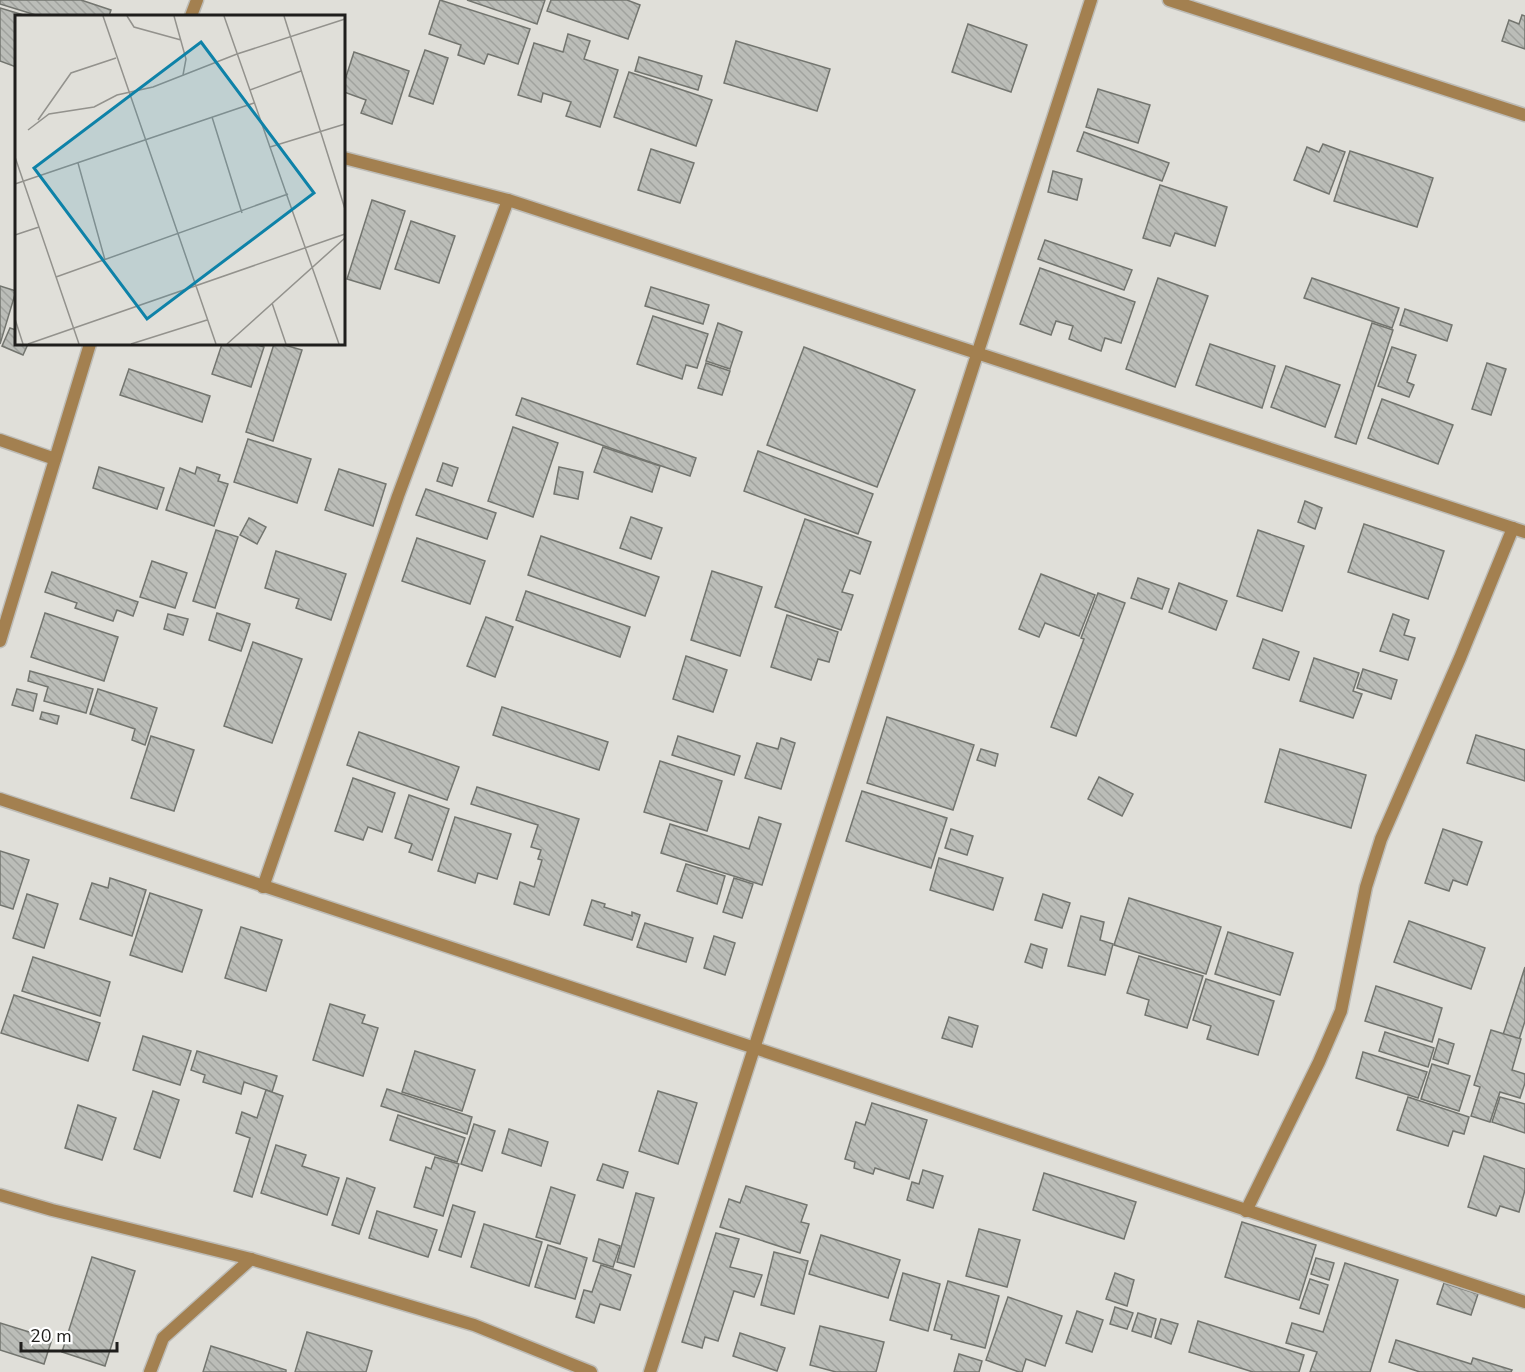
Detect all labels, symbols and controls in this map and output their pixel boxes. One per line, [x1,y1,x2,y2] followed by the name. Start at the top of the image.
[15,15,345,345] inset map
[21,1315,117,1353] scale bar
[30,1324,72,1348] text: 20 m

